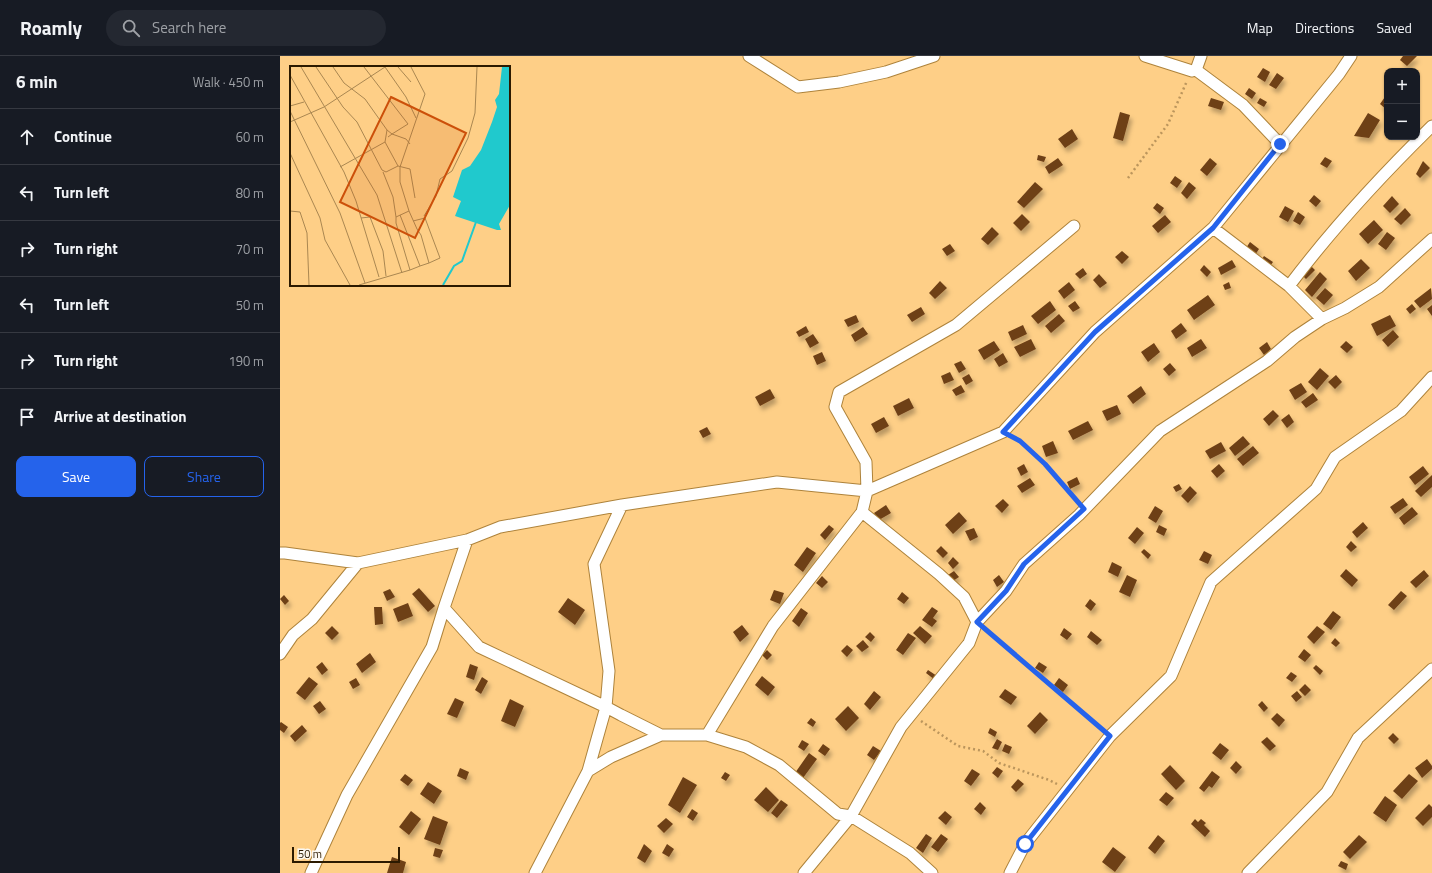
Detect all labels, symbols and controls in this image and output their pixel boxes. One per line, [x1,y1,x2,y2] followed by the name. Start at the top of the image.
[106,10,386,46] search box
[20,13,82,42] text: Roamly
[152,16,226,39] text: Search here
[120,17,142,39] icon: search
[1247,17,1273,38] text: Map
[1295,17,1354,38] text: Directions
[1376,17,1412,38] text: Saved
[290,66,510,286] inset map
[1384,68,1420,140] map controls
[1384,68,1420,104] button: +
[16,69,57,95] text: 6 min
[193,72,264,92] text: Walk · 450 m
[1384,104,1420,140] button: −
[54,125,112,148] text: Continue
[16,126,38,148] icon: ahead
[236,127,264,147] text: 60 m
[1271,135,1289,153] route end
[54,181,109,204] text: Turn left
[16,182,38,204] icon: left
[236,183,264,203] text: 80 m
[54,237,118,260] text: Turn right
[16,238,38,260] icon: right
[236,239,264,259] text: 70 m
[54,293,109,316] text: Turn left
[16,294,38,316] icon: left
[236,295,264,315] text: 50 m
[54,349,118,372] text: Turn right
[16,350,38,372] icon: right
[228,351,264,371] text: 190 m
[54,405,187,428] text: Arrive at destination
[16,406,38,428] icon: arrive
[16,456,136,497] button: Save
[144,456,264,497] button: Share
[1016,835,1034,853] route start
[292,845,400,864] scale bar
[298,846,322,862] text: 50 m

